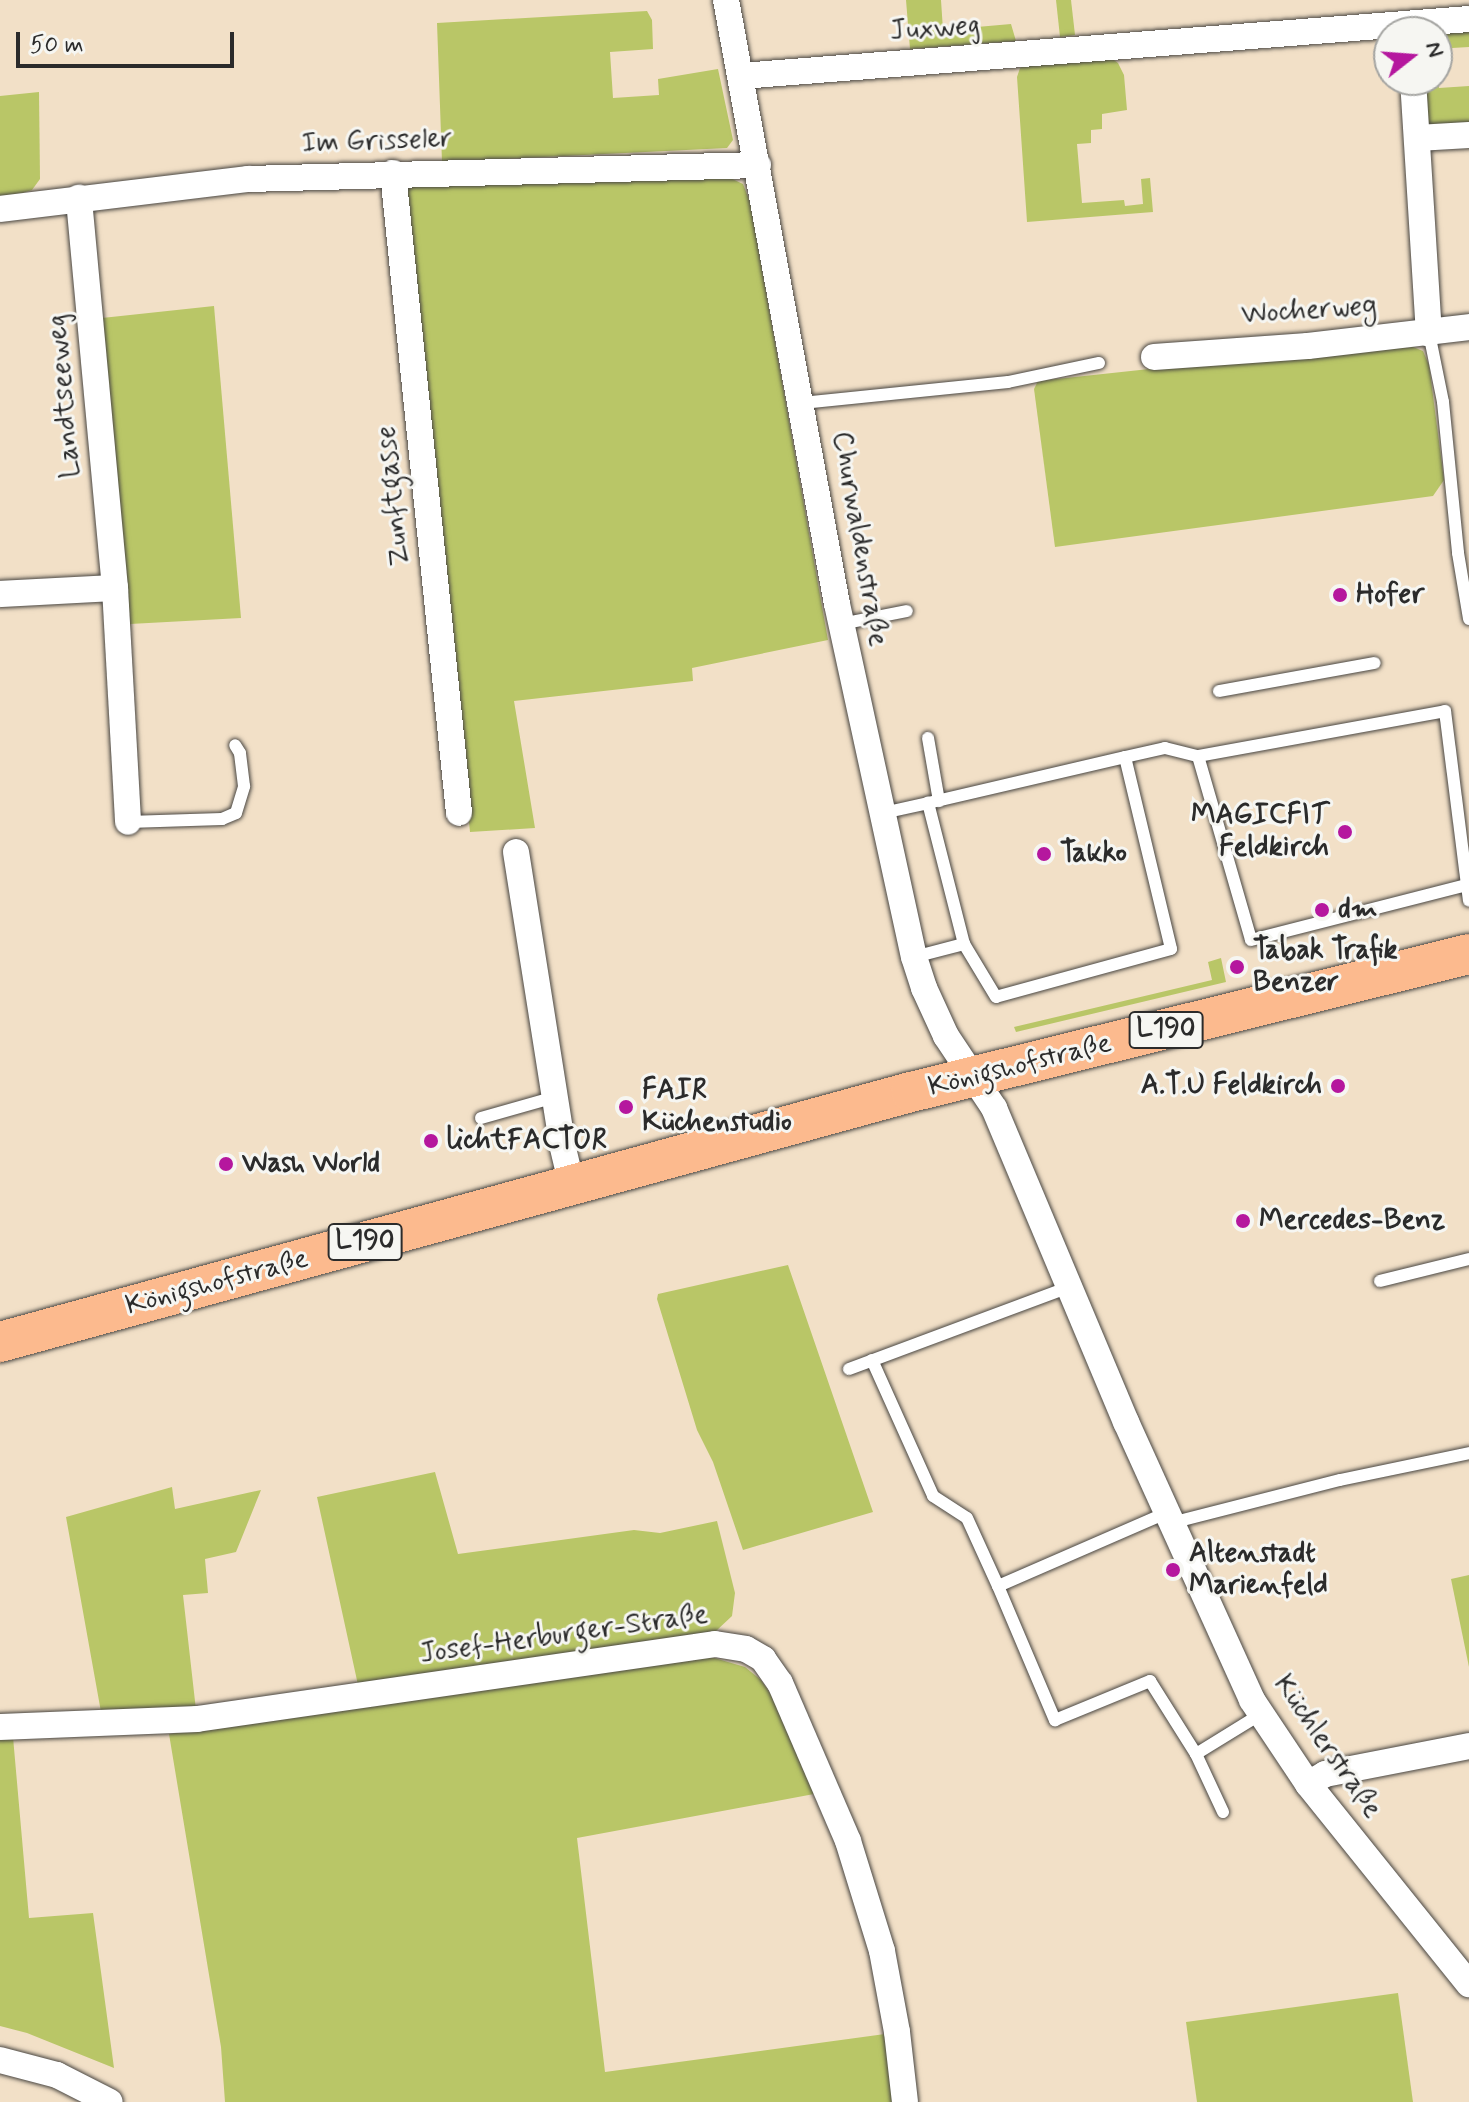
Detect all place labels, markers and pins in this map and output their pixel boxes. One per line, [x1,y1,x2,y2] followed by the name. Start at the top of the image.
[1356,578,1424,612] place label: Hofer
[1331,586,1349,604] marker: Hofer
[1191,799,1329,865] place label: MAGICFIT Feldkirch
[1336,823,1354,841] marker: MAGICFIT Feldkirch
[1060,837,1127,871] place label: Takko
[1035,845,1053,863] marker: Takko
[1338,893,1378,927] place label: dm
[1313,901,1331,919] marker: dm
[1253,934,1398,1000] place label: Tabak Trafik Benzer
[1228,958,1246,976] marker: Tabak Trafik Benzer
[1140,1069,1322,1103] place label: A.T.U Feldkirch
[642,1074,792,1140] place label: FAIR Küchenstudio
[1329,1077,1347,1095] marker: A.T.U Feldkirch
[617,1098,635,1116] marker: FAIR Küchenstudio
[447,1124,607,1158] place label: lichtFACTOR
[422,1132,440,1150] marker: lichtFACTOR
[242,1147,380,1181] place label: Wash World
[217,1155,235,1173] marker: Wash World
[1259,1204,1445,1238] place label: Mercedes-Benz
[1234,1212,1252,1230] marker: Mercedes-Benz
[1189,1537,1328,1603] place label: Altenstadt Marienfeld
[1164,1561,1182,1579] marker: Altenstadt Marienfeld

